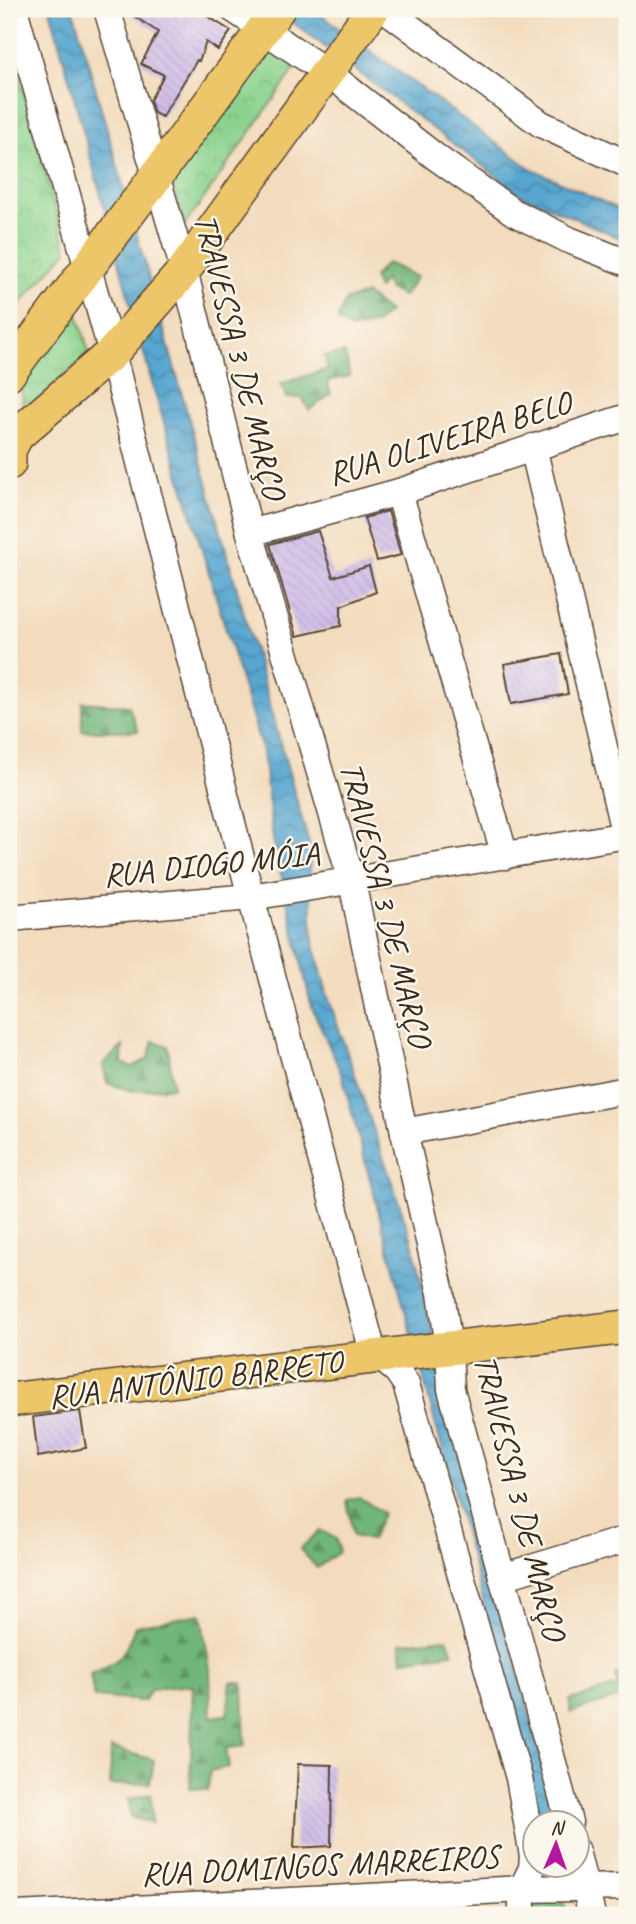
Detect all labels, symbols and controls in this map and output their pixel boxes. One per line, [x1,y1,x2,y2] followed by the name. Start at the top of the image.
[184,209,297,507] street label: TRAVESSA 3 DE MARÇO
[323,380,579,495] street label: RUA OLIVEIRA BELO
[330,757,443,1055] street label: TRAVESSA 3 DE MARÇO
[101,832,323,896] street label: RUA DIOGO MÓIA
[46,1340,348,1418] street label: RUA ANTÔNIO BARRETO
[464,1350,577,1648] street label: TRAVESSA 3 DE MARÇO
[520,1808,590,1878] north arrow
[550,1816,566,1840] text: N
[140,1834,504,1895] street label: RUA DOMINGOS MARREIROS

